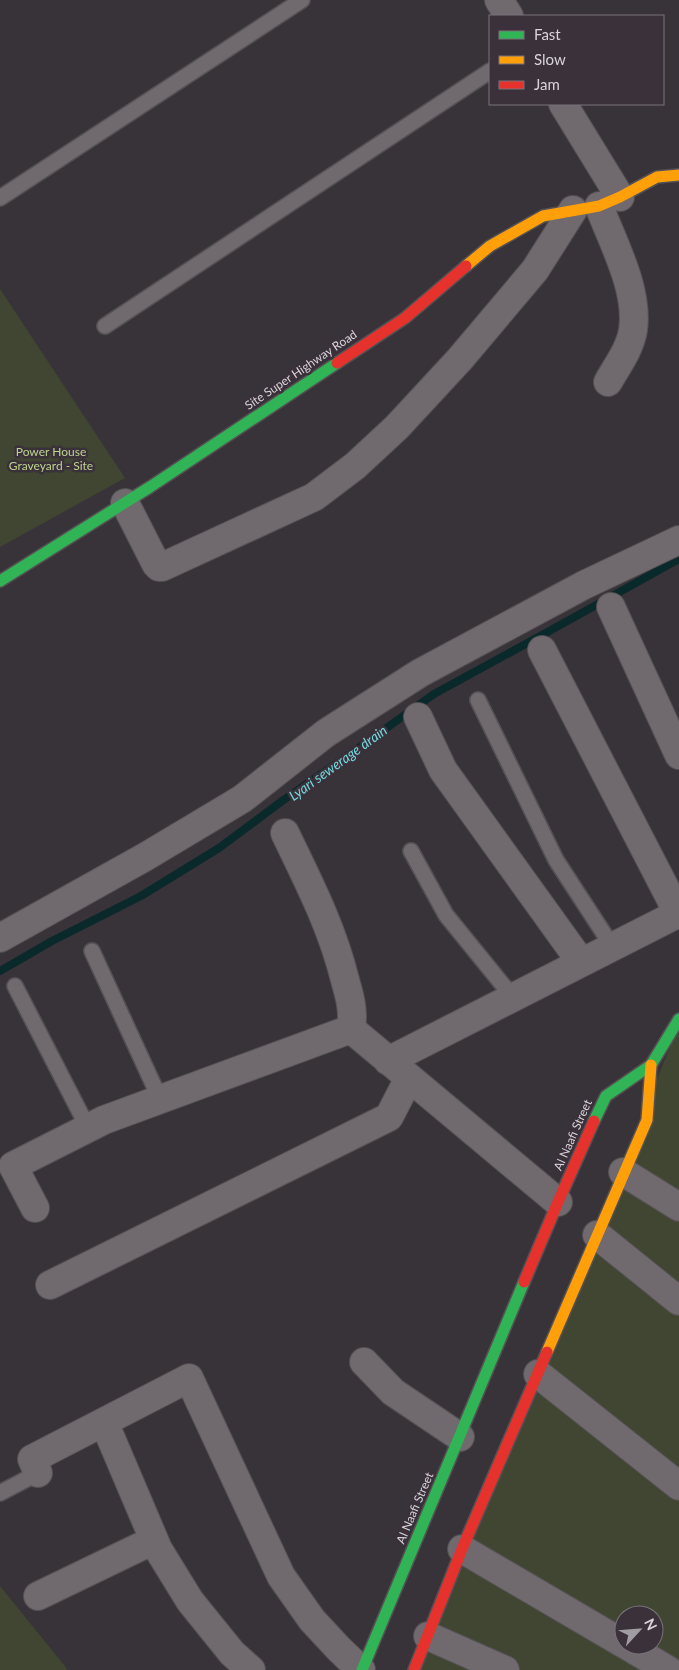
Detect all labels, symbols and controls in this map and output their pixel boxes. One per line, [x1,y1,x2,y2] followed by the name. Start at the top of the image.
[489,15,664,105] legend
[534,25,561,43] text: Fast
[534,50,566,68] text: Slow
[534,75,560,93] text: Jam
[242,326,360,413] street label: Site Super Highway Road
[9,444,93,473] park label: Power House Graveyard - Site
[285,721,390,804] water label: Lyari sewerage drain
[550,1096,595,1173] street label: Al Naafi Street
[393,1469,437,1546] street label: Al Naafi Street
[614,1605,664,1655] north arrow
[641,1616,661,1633] text: N

